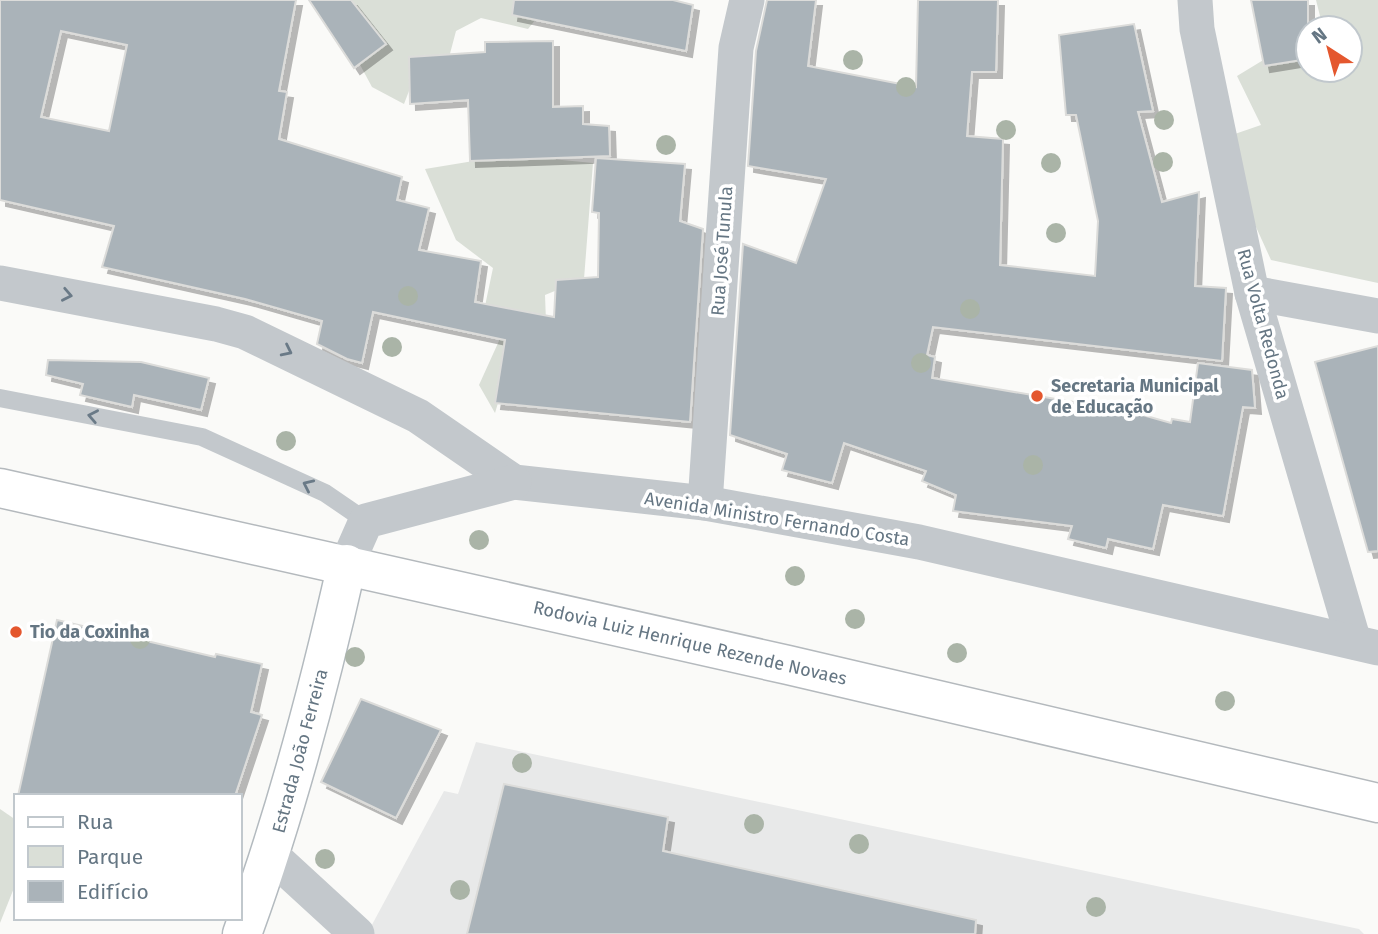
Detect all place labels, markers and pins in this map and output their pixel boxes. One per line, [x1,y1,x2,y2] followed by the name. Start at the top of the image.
[1051,375,1219,418] place label: Secretaria Municipal de Educação
[1029,388,1045,404] marker: Secretaria Municipal de Educação
[30,621,150,643] place label: Tio da Coxinha
[8,624,24,640] marker: Tio da Coxinha

